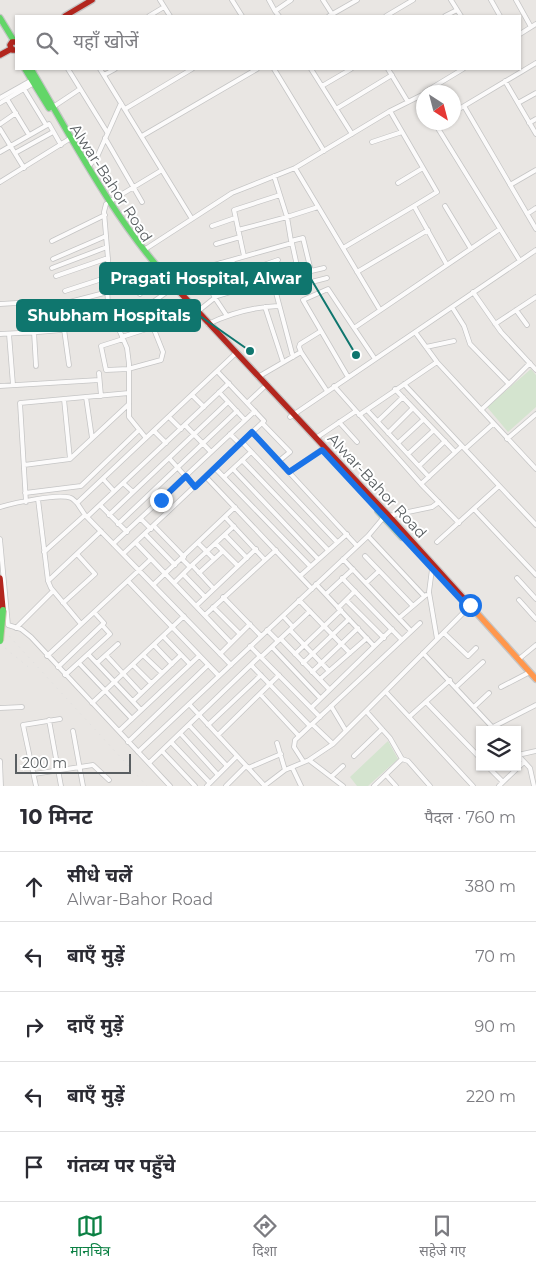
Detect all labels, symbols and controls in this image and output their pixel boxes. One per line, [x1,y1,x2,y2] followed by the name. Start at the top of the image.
[15,15,521,70] search box
[33,29,61,57] icon: search
[73,30,139,53] text: यहाँ खोजें
[416,85,461,130] north arrow
[66,120,157,245] street label: Alwar-Bahor Road
[100,263,311,294] callout: Pragati Hospital, Alwar
[110,269,302,288] text: Pragati Hospital, Alwar
[17,300,200,331] callout: Shubham Hospitals
[27,306,191,325] text: Shubham Hospitals
[324,429,431,542] street label: Alwar-Bahor Road
[150,489,173,512] route end
[459,594,482,617] route start
[476,726,521,771] map controls
[476,726,521,771] button: layers
[15,751,131,774] scale bar
[22,754,67,772] text: 200 m
[20,804,93,829] text: 10 मिनट
[425,808,516,827] text: पैदल · 760 m
[67,864,132,887] text: सीधे चलें
[20,873,48,901] icon: ahead
[465,877,516,896] text: 380 m
[67,890,213,909] text: Alwar-Bahor Road
[20,943,48,971] icon: left
[67,944,124,967] text: बाएँ मुड़ें
[475,947,516,966] text: 70 m
[20,1013,48,1041] icon: right
[67,1014,123,1037] text: दाएँ मुड़ें
[474,1017,516,1036] text: 90 m
[20,1083,48,1111] icon: left
[67,1084,124,1107] text: बाएँ मुड़ें
[466,1087,516,1106] text: 220 m
[20,1153,48,1181] icon: arrive
[67,1154,175,1177] text: गंतव्य पर पहुँचे
[70,1212,110,1262] tab: मानचित्र
[251,1212,279,1262] tab: दिशा
[419,1212,466,1262] tab: सहेजे गए

